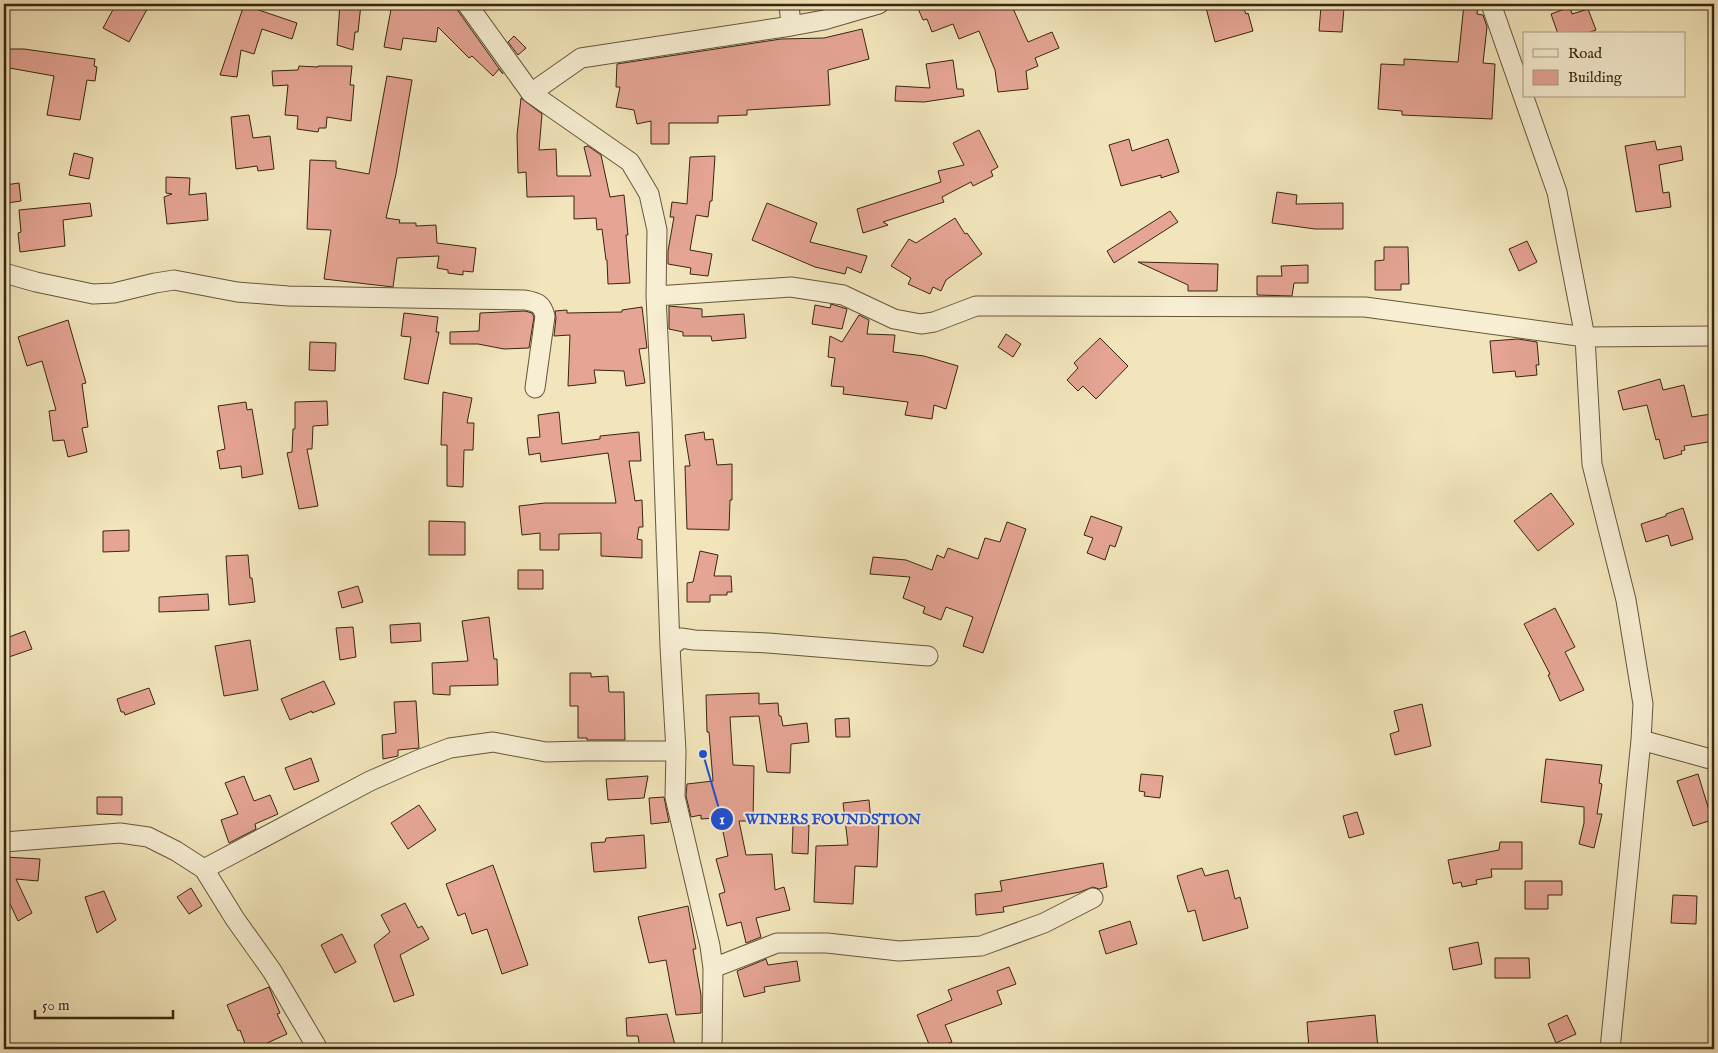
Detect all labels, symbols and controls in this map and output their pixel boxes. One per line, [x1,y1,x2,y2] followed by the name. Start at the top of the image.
[1523,32,1686,98] legend
[1568,44,1603,63] text: Road
[1568,68,1623,87] text: Building
[710,804,931,834] callout: WINERS FOUNDSTION
[719,810,725,829] text: 1
[744,810,921,829] text: WINERS FOUNDSTION
[35,988,172,1020] scale bar
[42,996,70,1015] text: 50 m

